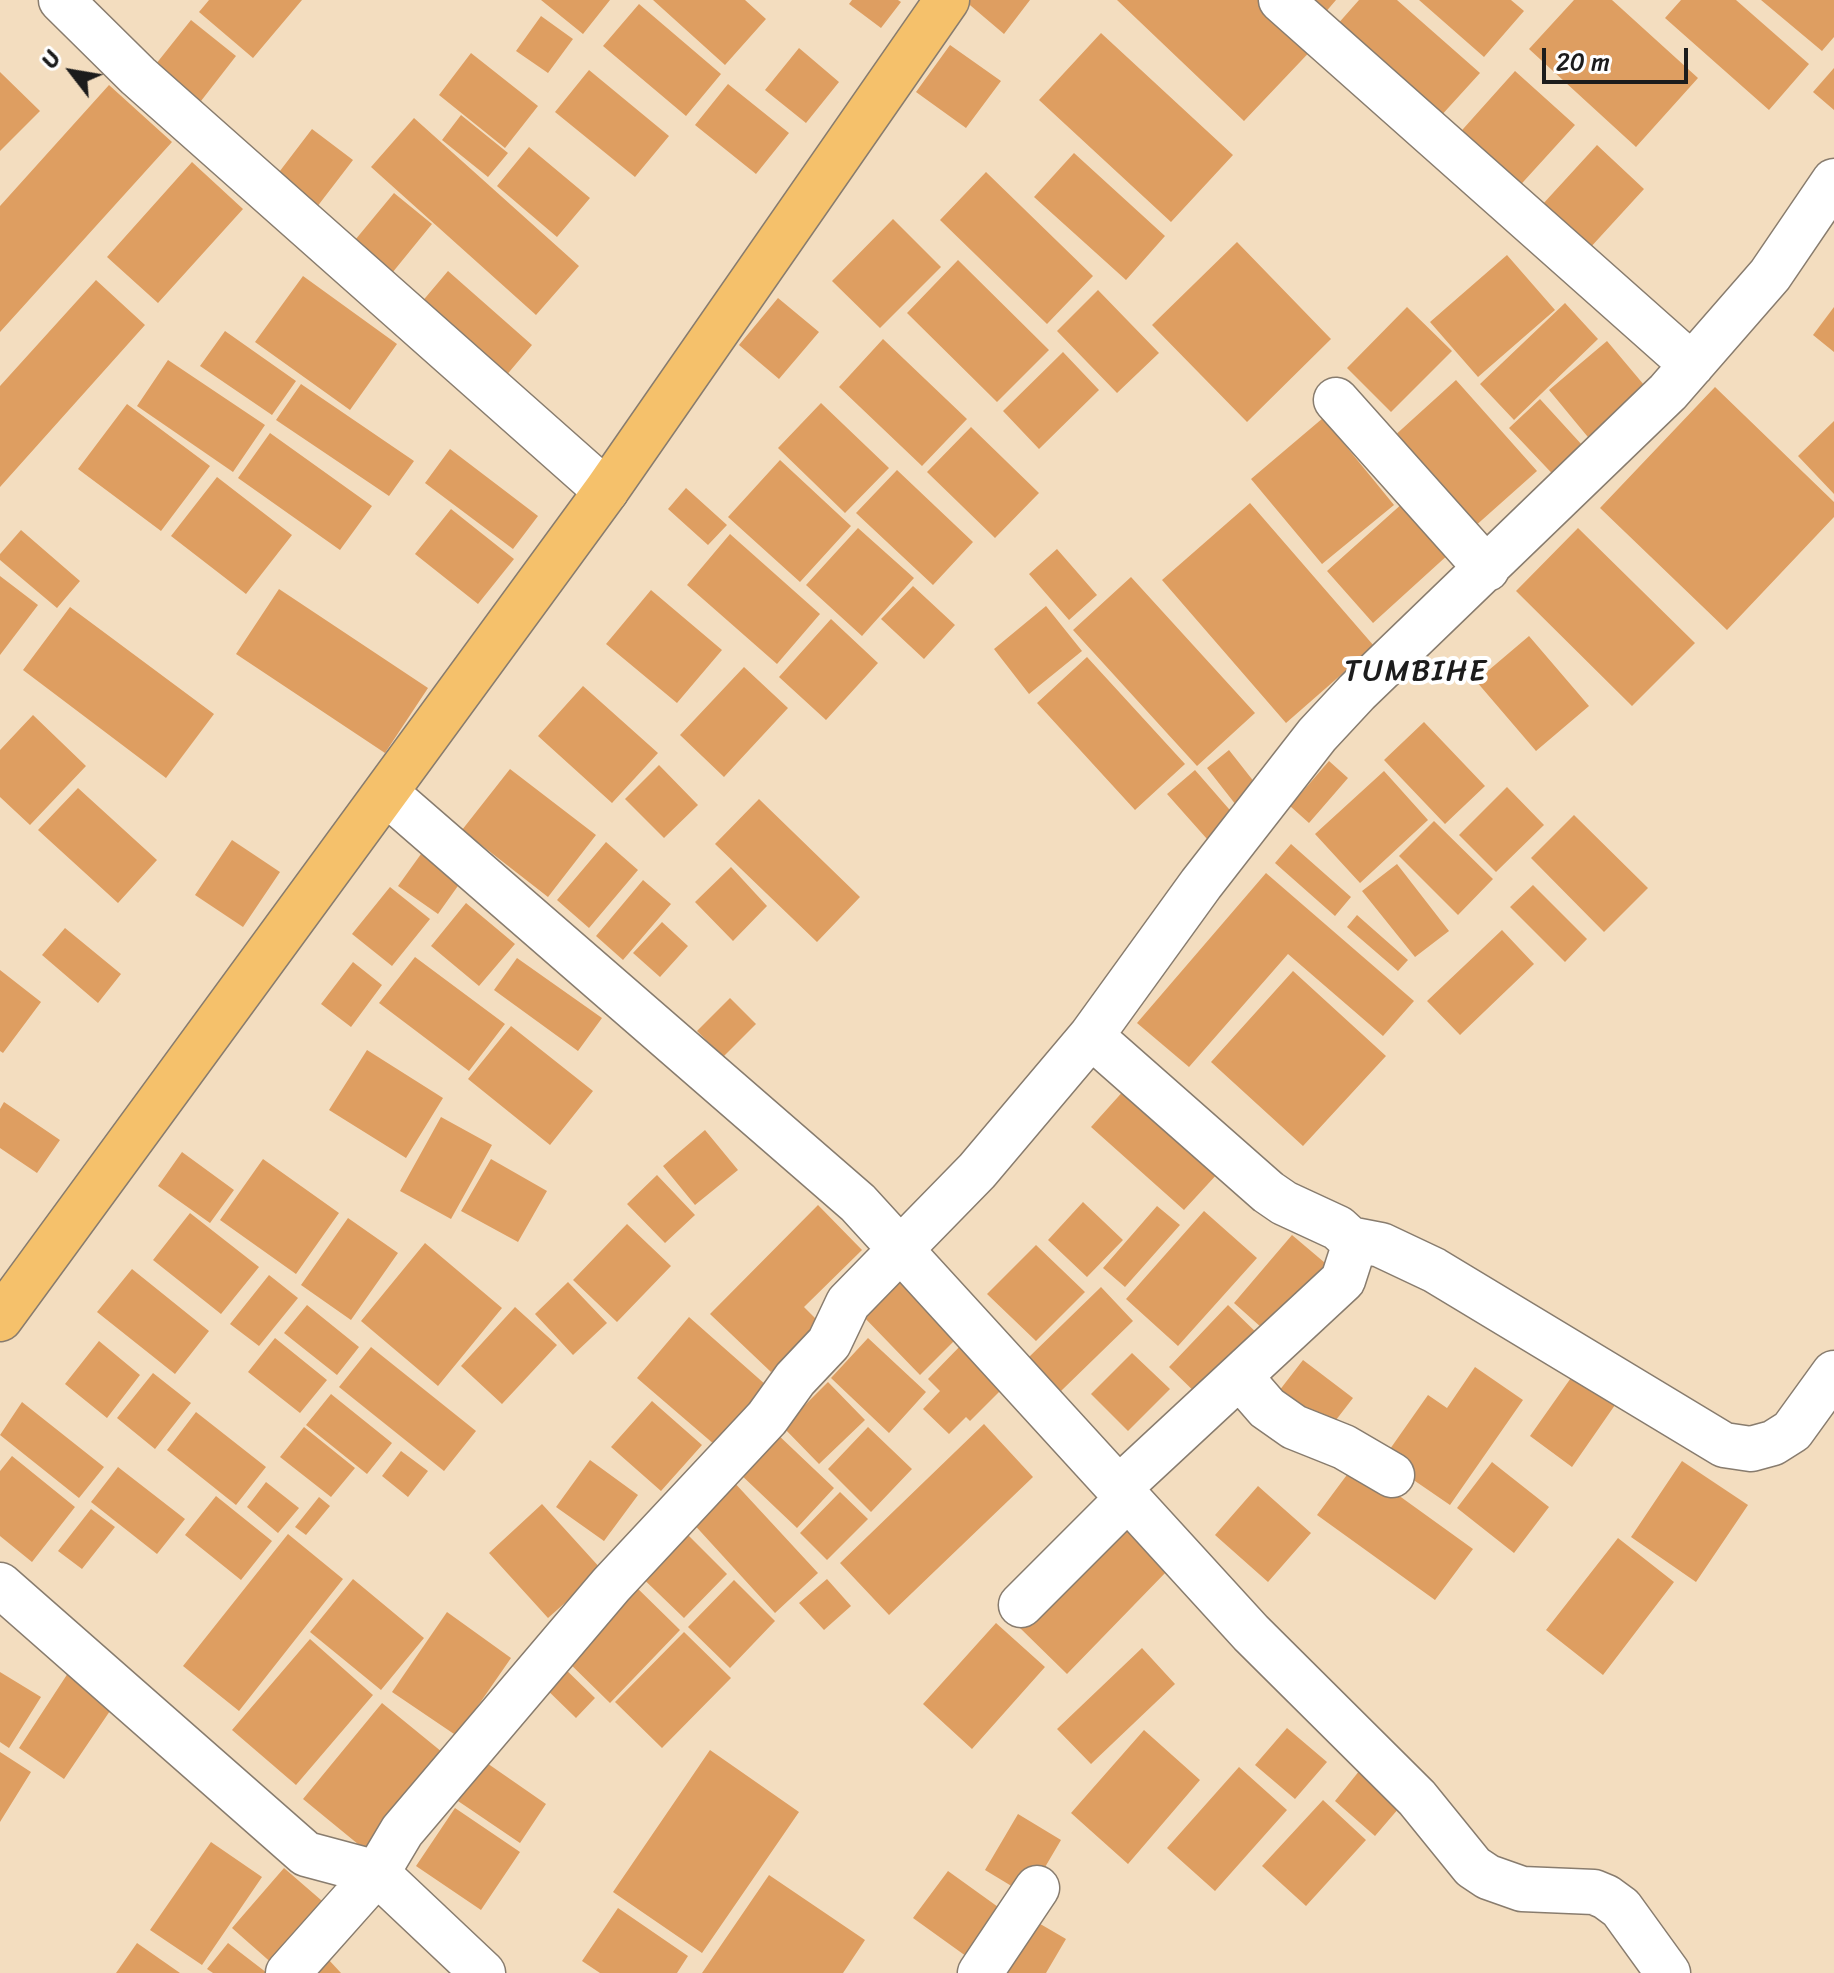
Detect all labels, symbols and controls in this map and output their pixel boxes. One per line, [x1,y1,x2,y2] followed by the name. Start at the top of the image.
[32,32,112,112] north arrow
[1546,32,1692,82] scale bar
[1556,41,1610,83] text: 20 m
[31,43,71,76] text: U
[1345,654,1487,690] district label: TUMBIHE

